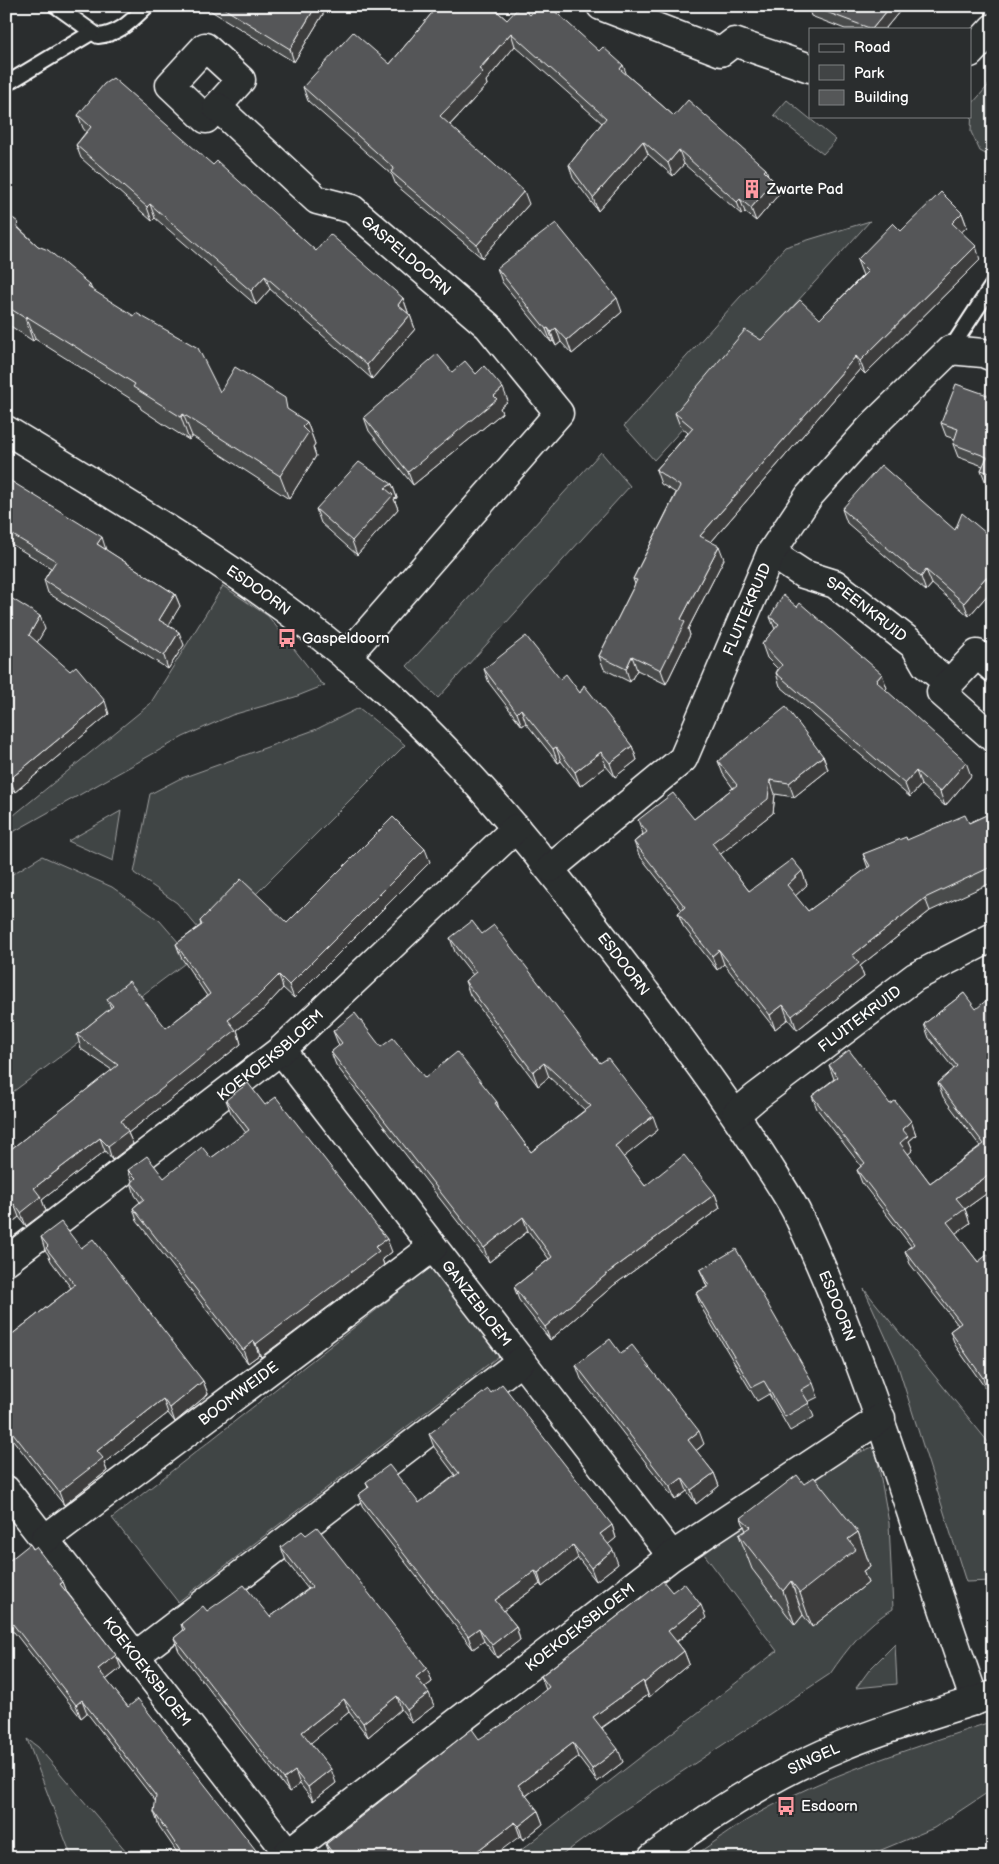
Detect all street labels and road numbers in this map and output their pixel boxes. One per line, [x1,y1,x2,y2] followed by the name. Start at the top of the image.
[357,212,455,299] street label: GASPELDOORN
[719,560,775,659] street label: FLUITEKRUID
[223,561,294,619] street label: ESDOORN
[824,573,911,646] street label: SPEENKRUID
[593,929,654,999] street label: ESDOORN
[814,981,905,1056] street label: FLUITEKRUID
[213,1005,328,1105] street label: KOEKOEKSBLOEM
[438,1257,516,1350] street label: GANZEBLOEM
[814,1268,860,1344] street label: ESDOORN
[195,1357,282,1430] street label: BOOMWEIDE
[521,1579,638,1676] street label: KOEKOEKSBLOEM
[99,1613,196,1730] street label: KOEKOEKSBLOEM
[785,1739,843,1779] street label: SINGEL

